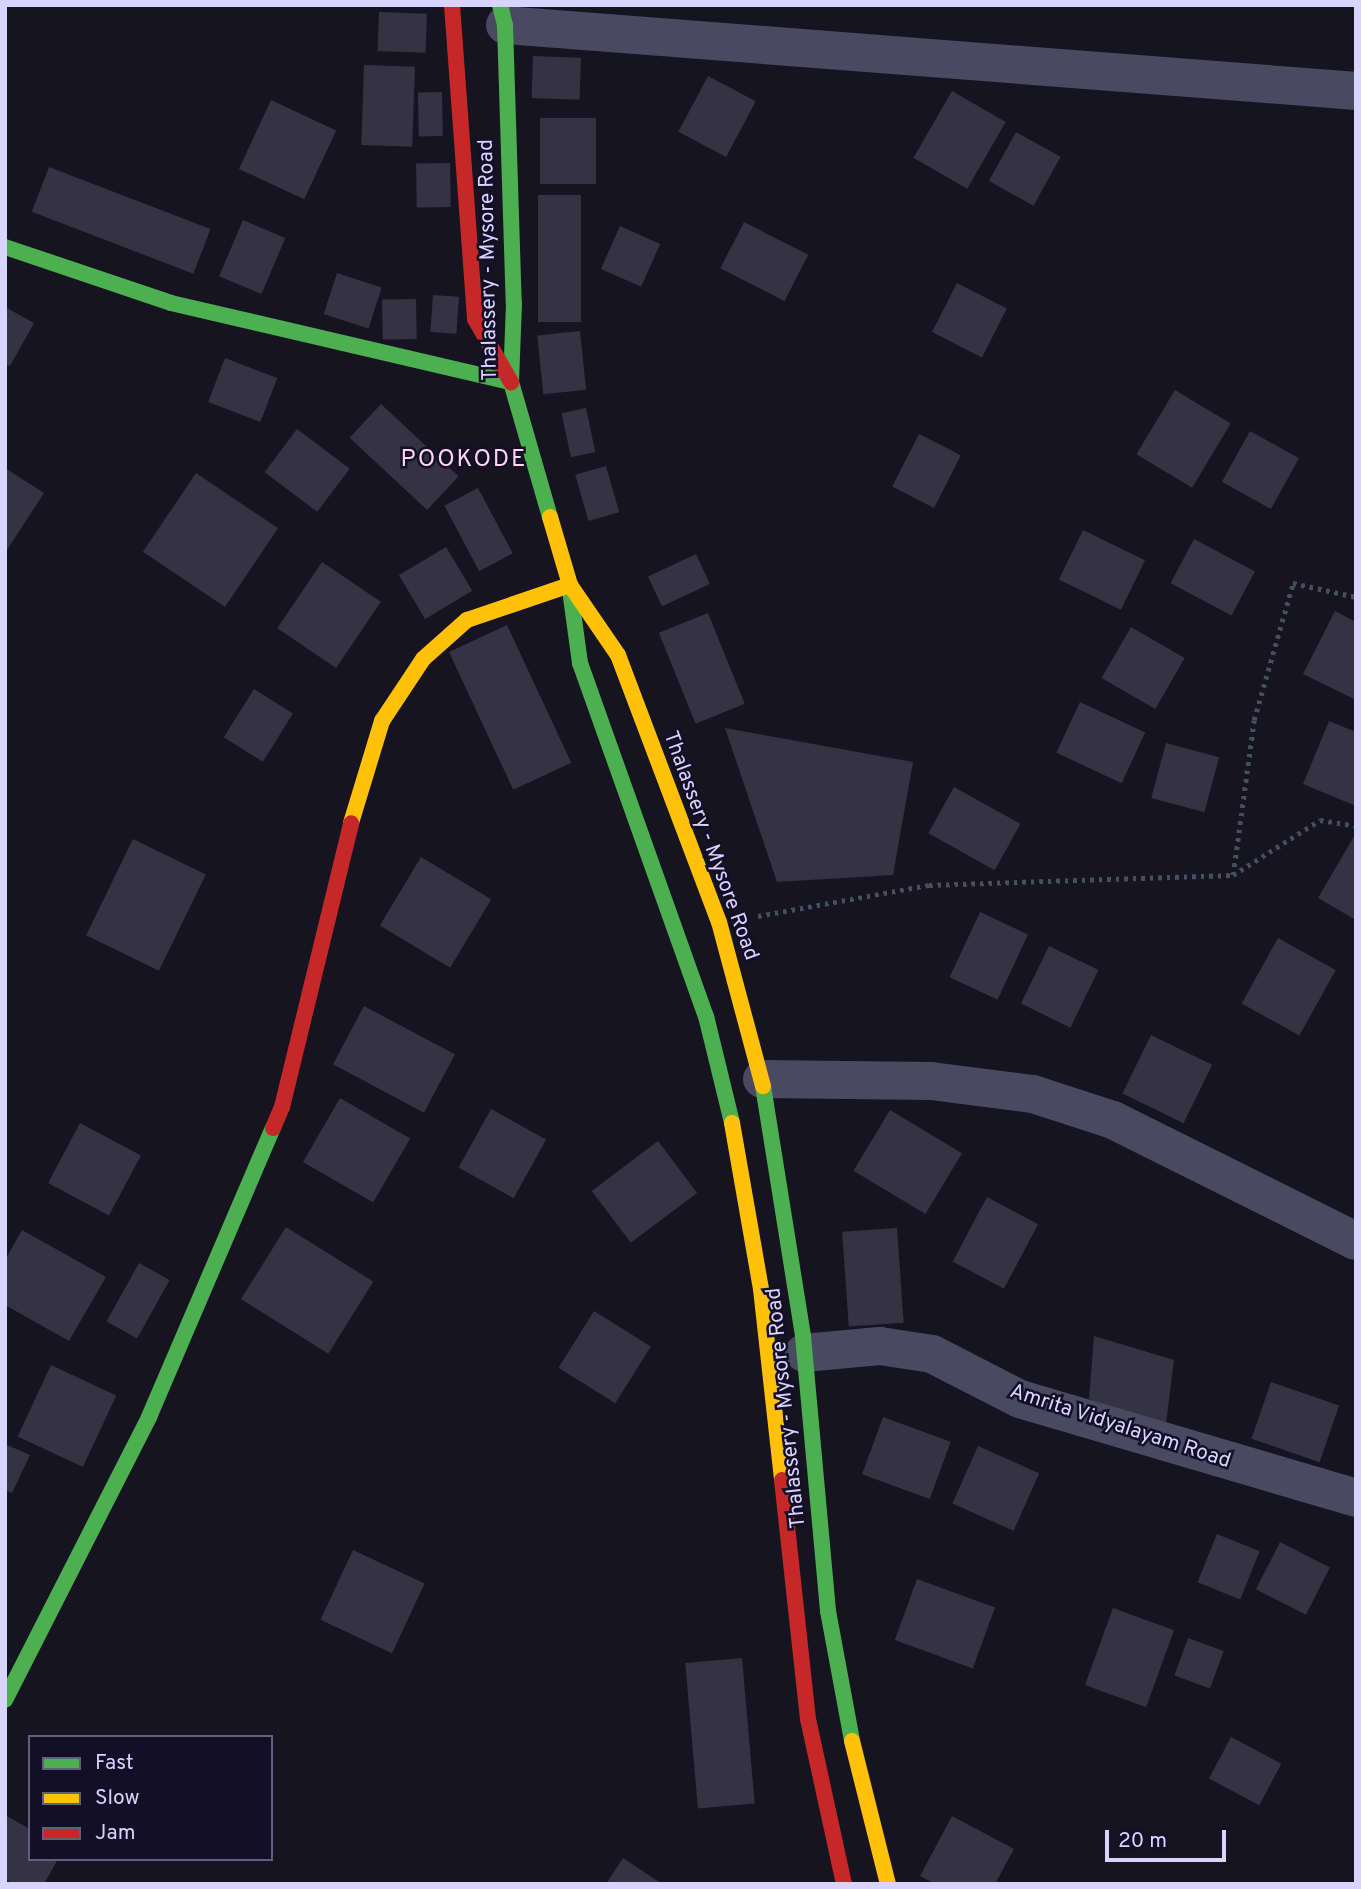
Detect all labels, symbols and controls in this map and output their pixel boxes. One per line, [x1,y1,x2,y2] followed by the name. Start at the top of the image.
[474,139,504,381] street label: Thalassery - Mysore Road
[401,447,527,475] district label: POOKODE
[657,728,763,964] street label: Thalassery - Mysore Road
[762,1286,812,1530] street label: Thalassery - Mysore Road
[1006,1379,1234,1475] street label: Amrita Vidyalayam Road
[28,1735,273,1861] legend
[95,1750,134,1777] text: Fast
[95,1785,140,1812] text: Slow
[1109,1815,1230,1859] scale bar
[95,1820,136,1847] text: Jam
[1118,1828,1167,1855] text: 20 m

